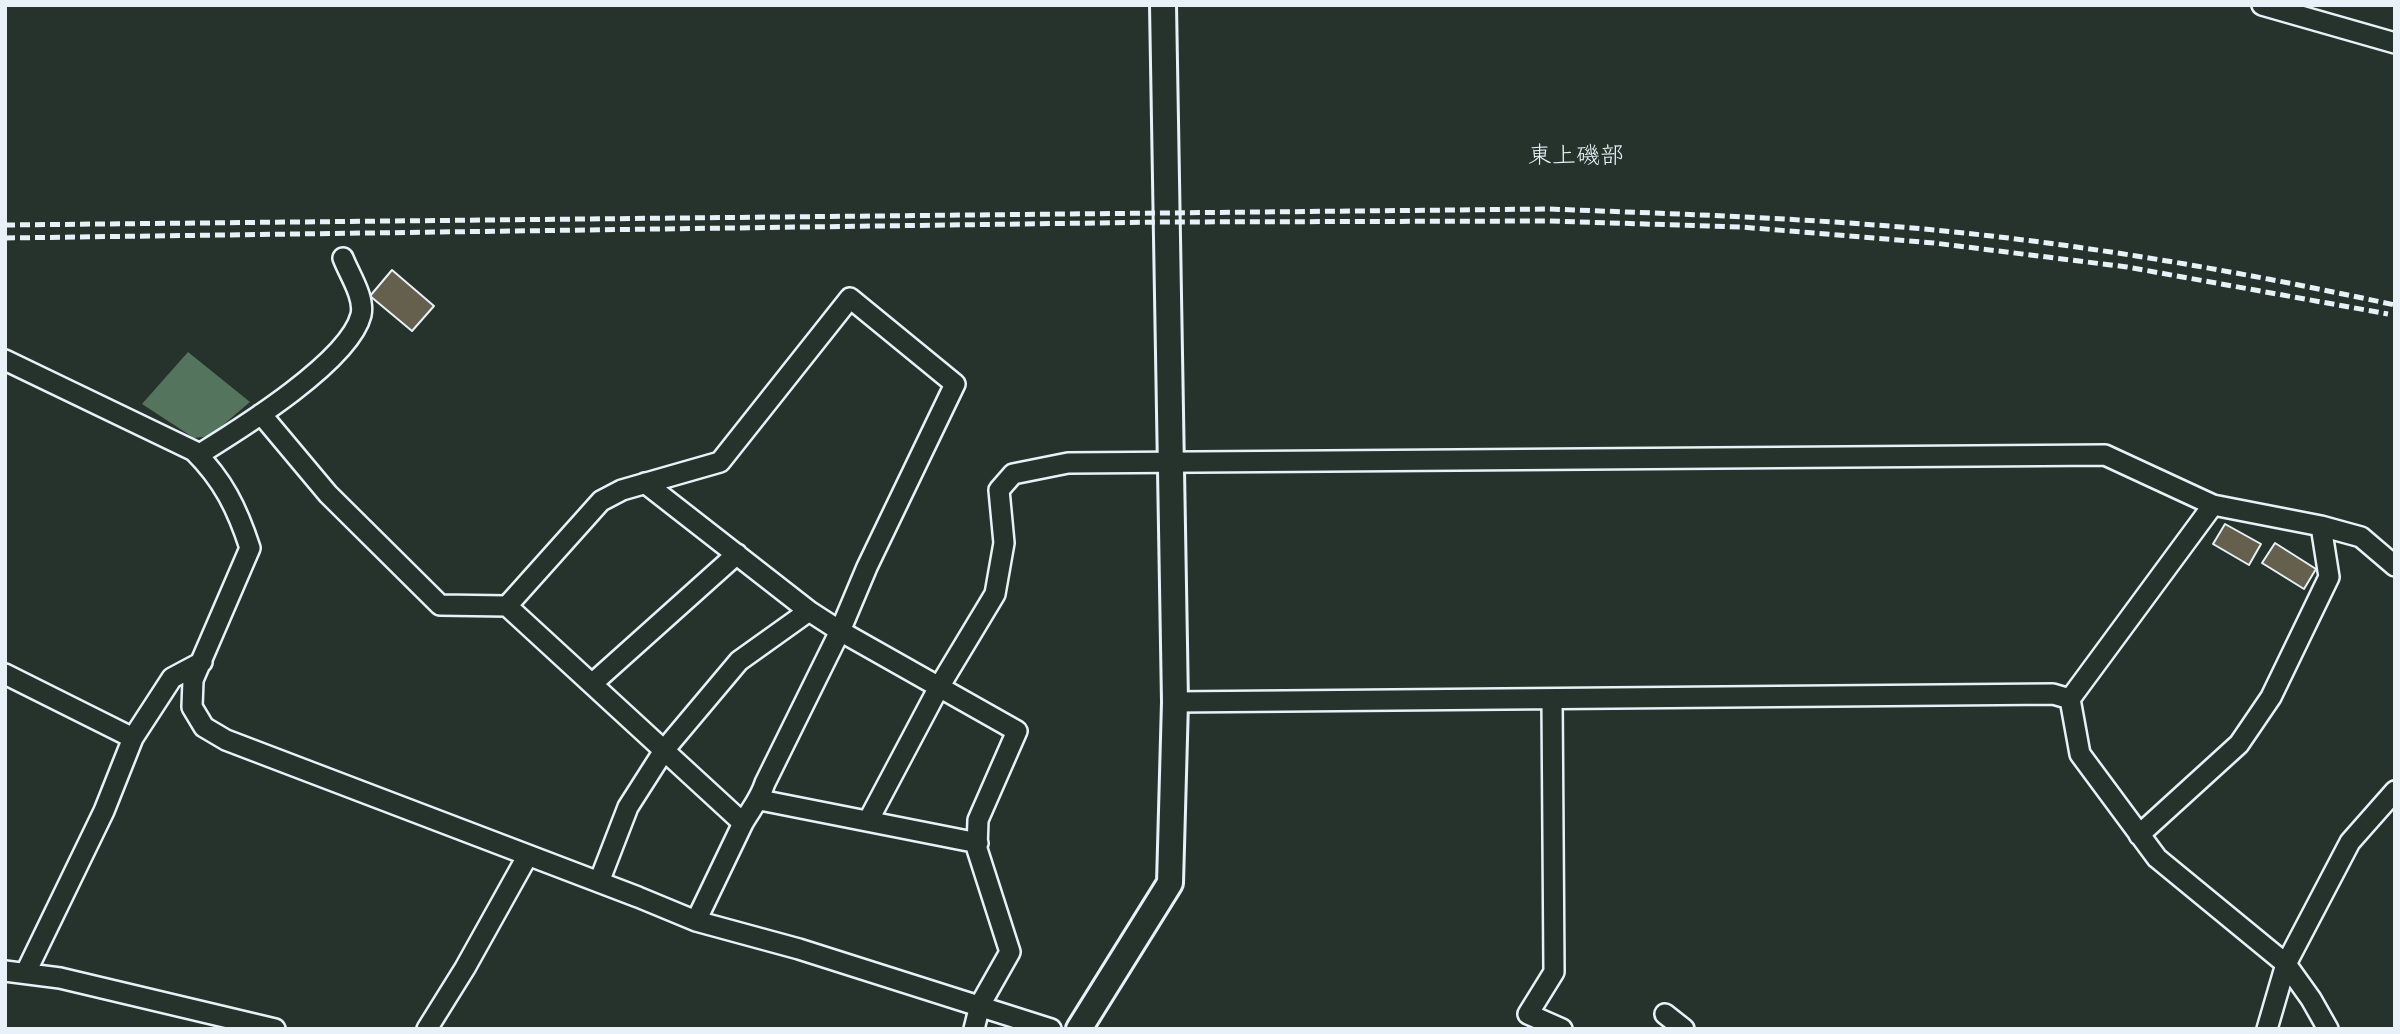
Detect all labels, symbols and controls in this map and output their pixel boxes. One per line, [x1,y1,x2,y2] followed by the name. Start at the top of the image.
[1528,143,1624,171] district label: 東上磯部

